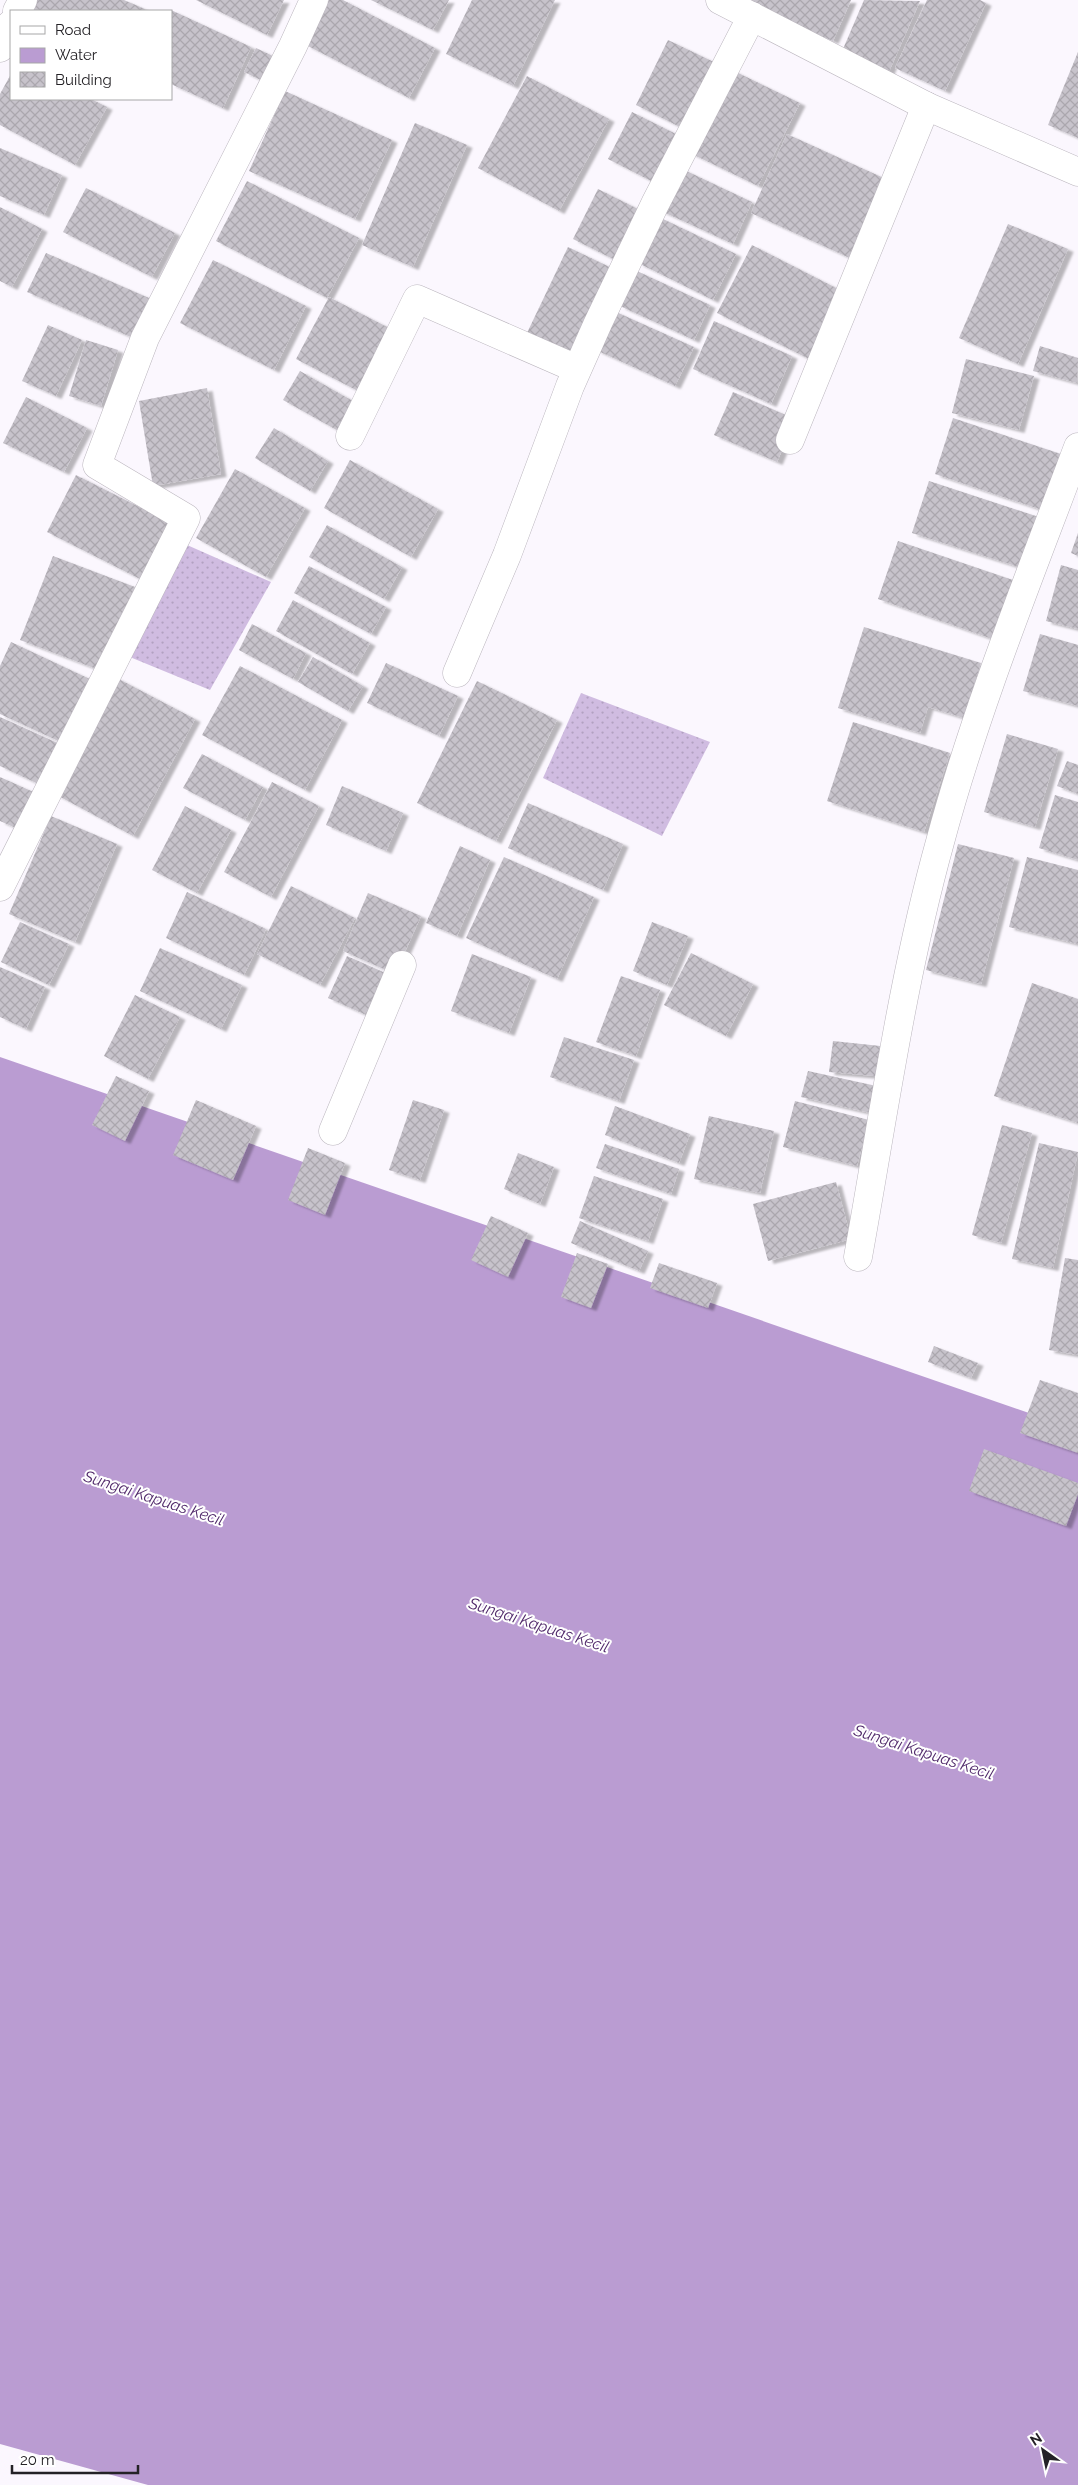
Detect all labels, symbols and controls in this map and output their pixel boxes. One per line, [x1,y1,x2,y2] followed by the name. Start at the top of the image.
[10,10,172,100] legend
[55,21,91,39] text: Road
[55,46,98,64] text: Water
[55,71,112,89] text: Building
[81,1466,226,1530] water label: Sungai Kapuas Kecil
[466,1593,611,1657] water label: Sungai Kapuas Kecil
[851,1720,996,1784] water label: Sungai Kapuas Kecil
[1018,2425,1068,2475] north arrow
[1027,2429,1045,2449] text: N
[12,2442,139,2474] scale bar
[20,2451,55,2469] text: 20 m

